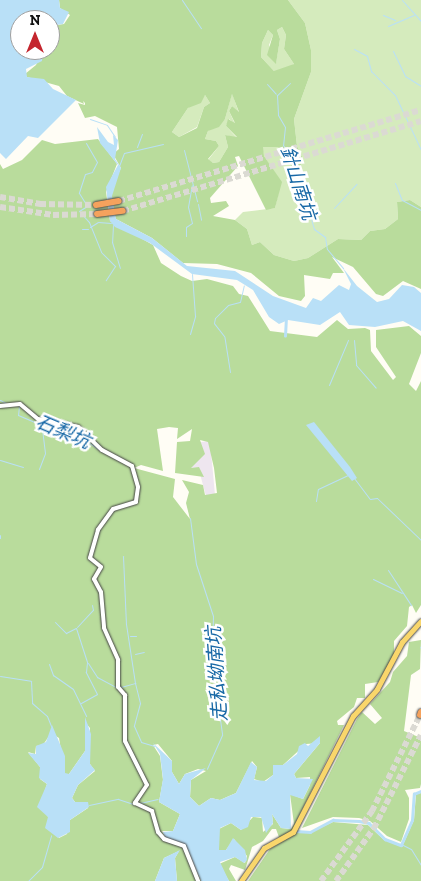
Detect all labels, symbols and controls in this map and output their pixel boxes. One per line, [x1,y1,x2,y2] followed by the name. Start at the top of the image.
[10,10,60,60] north arrow
[30,12,40,29] text: N
[275,143,321,223] water label: 針山南坑
[32,410,94,454] water label: 石梨坑
[202,626,232,722] water label: 走私坳南坑

